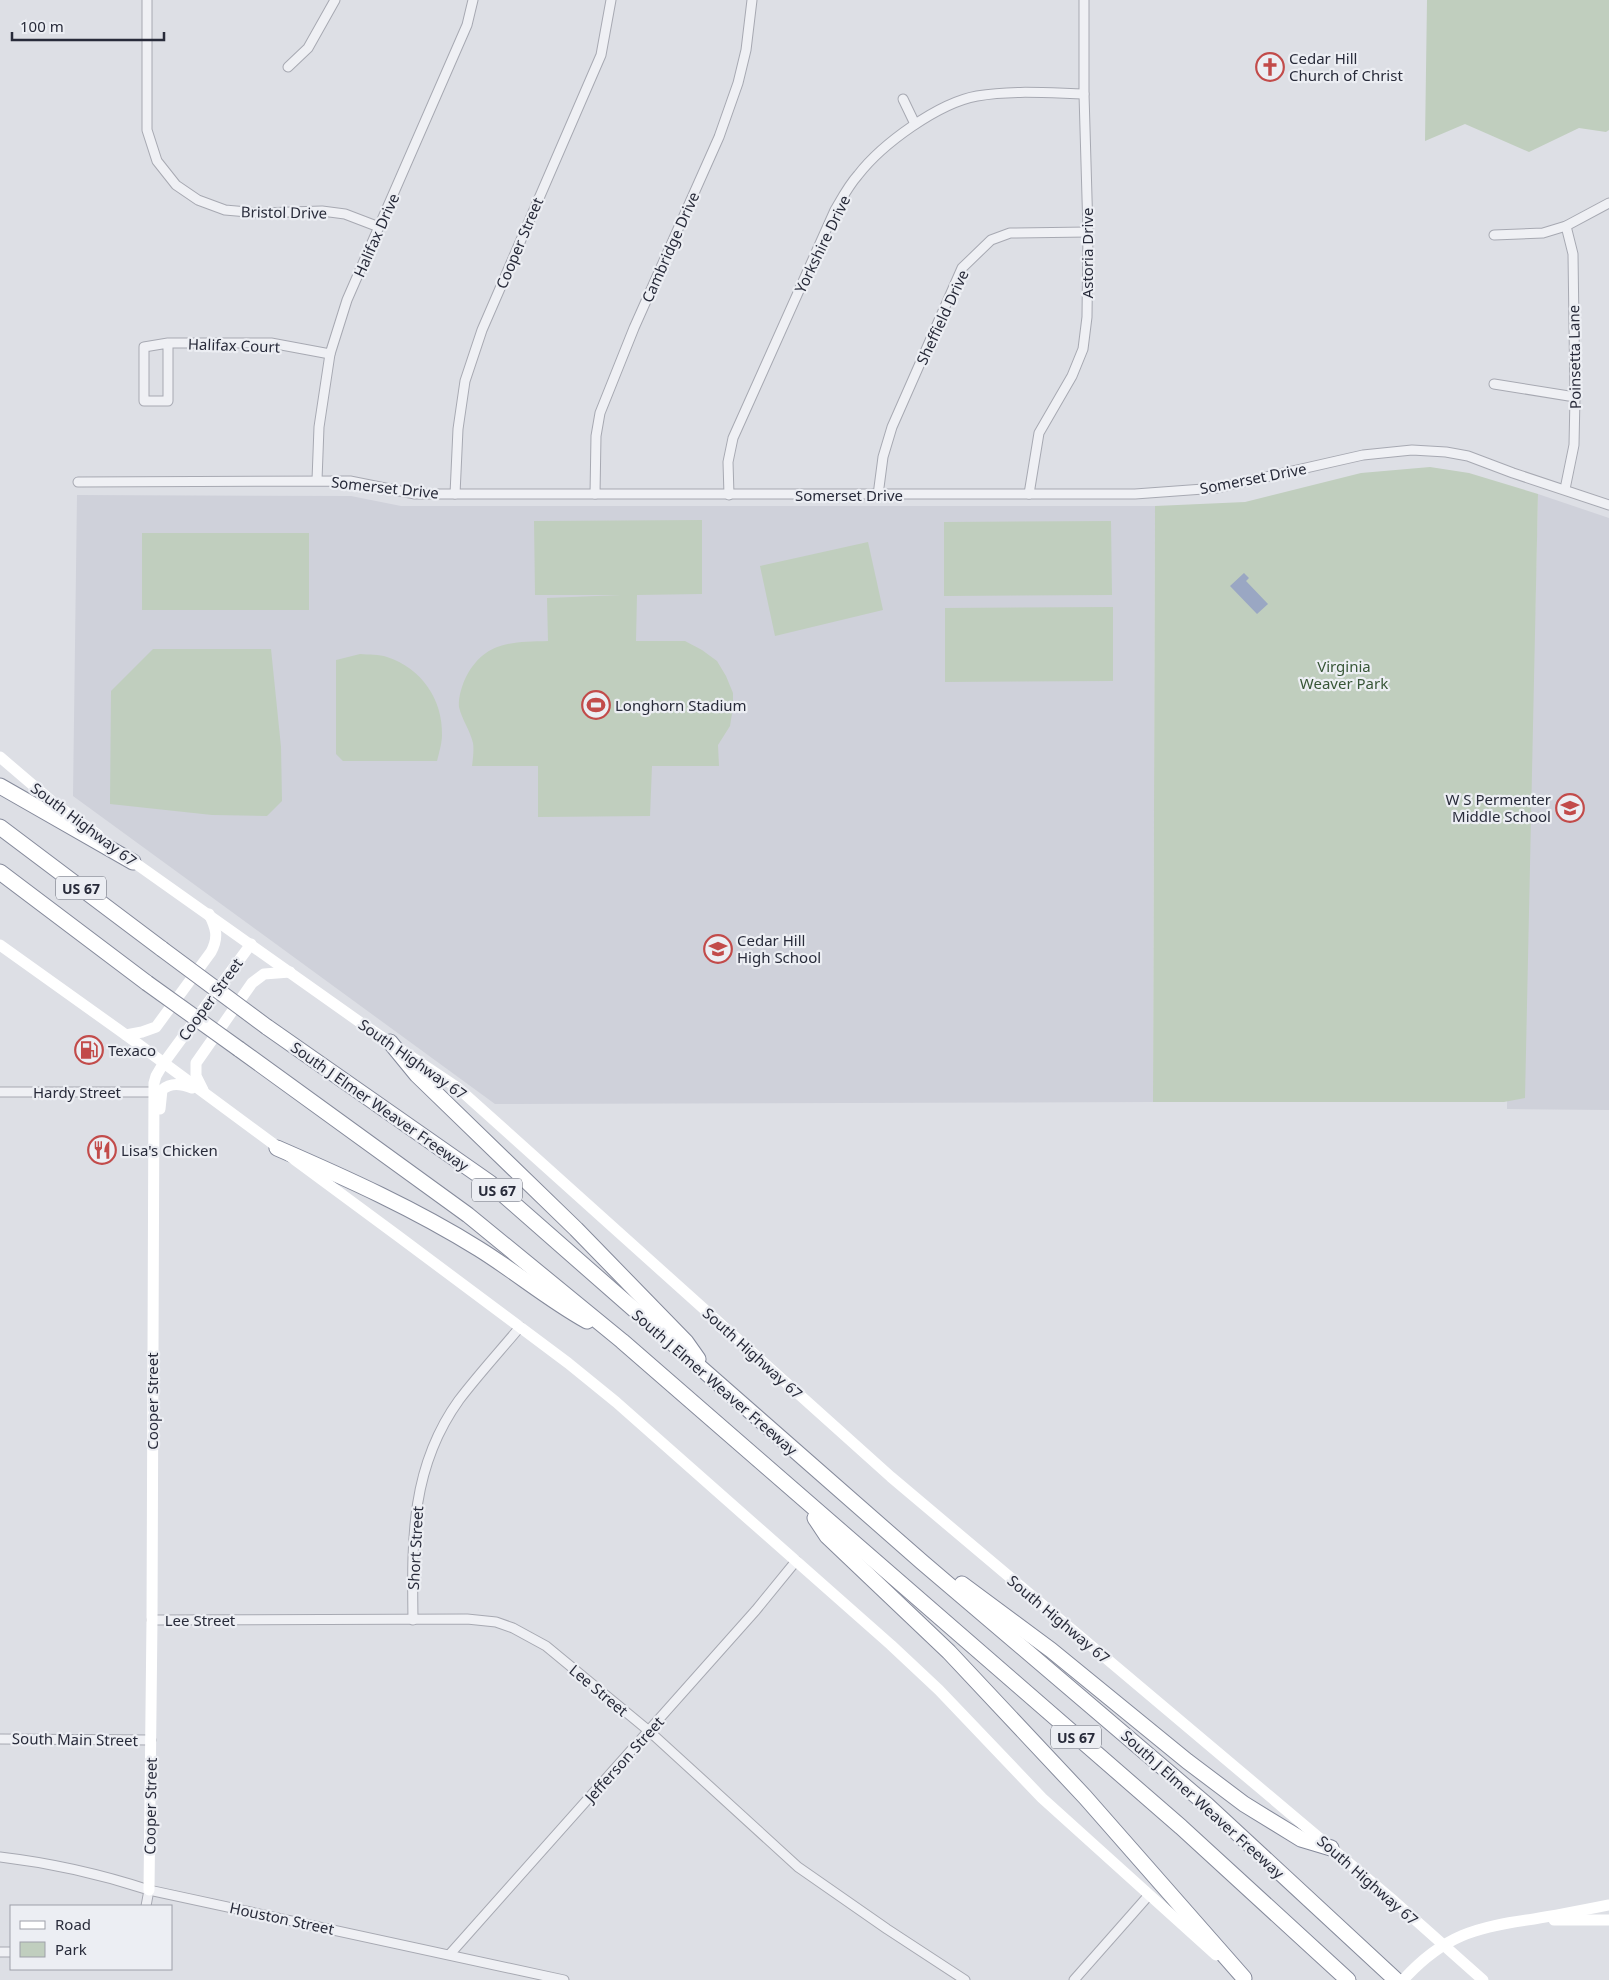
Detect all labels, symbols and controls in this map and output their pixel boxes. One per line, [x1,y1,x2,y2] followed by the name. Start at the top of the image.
[12,10,165,42] scale bar
[20,16,64,36] text: 100 m
[1289,48,1403,85] place label: Cedar Hill Church of Christ
[1255,52,1285,82] church icon: Cedar Hill Church of Christ
[637,189,703,305] street label: Cambridge Drive
[349,190,403,280] street label: Halifax Drive
[790,192,854,296] street label: Yorkshire Drive
[491,194,547,292] street label: Cooper Street
[241,201,327,223] street label: Bristol Drive
[1077,208,1097,298] street label: Astoria Drive
[911,266,973,368] street label: Sheffield Drive
[1563,305,1585,409] street label: Poinsetta Lane
[188,333,281,357] street label: Halifax Court
[1198,458,1308,498] street label: Somerset Drive
[330,471,440,503] street label: Somerset Drive
[795,485,903,505] street label: Somerset Drive
[1300,656,1388,693] park label: Virginia Weaver Park
[581,690,611,720] sports icon: Longhorn Stadium
[615,695,747,715] place label: Longhorn Stadium
[27,778,141,870] street label: South Highway 67
[1445,789,1551,826] place label: W S Permenter Middle School
[1555,793,1585,823] school or university icon: W S Permenter Middle School
[56,876,106,900] road number: US 67
[737,930,821,967] place label: Cedar Hill High School
[703,934,733,964] school or university icon: Cedar Hill High School
[173,953,247,1044] street label: Cooper Street
[355,1014,471,1104] street label: South Highway 67
[74,1035,104,1065] fuel station icon: Texaco
[287,1037,473,1175] street label: South J Elmer Weaver Freeway
[108,1040,156,1060] place label: Texaco
[33,1082,122,1102] street label: Hardy Street
[87,1135,117,1165] restaurant icon: Lisa's Chicken
[121,1140,218,1160] place label: Lisa's Chicken
[472,1178,522,1202] road number: US 67
[699,1303,807,1403] street label: South Highway 67
[628,1305,802,1460] street label: South J Elmer Weaver Freeway
[142,1352,162,1450] street label: Cooper Street
[403,1505,427,1590] street label: Short Street
[1004,1570,1114,1668] street label: South Highway 67
[165,1610,236,1630] street label: Lee Street
[566,1660,633,1721] street label: Lee Street
[579,1711,668,1808] street label: Jefferson Street
[1051,1725,1101,1748] road number: US 67
[1117,1725,1289,1883] street label: South J Elmer Weaver Freeway
[12,1728,139,1750] street label: South Main Street
[139,1757,161,1855] street label: Cooper Street
[1313,1831,1423,1929] street label: South Highway 67
[228,1897,337,1939] street label: Houston Street
[10,1905,172,1970] legend
[55,1914,91,1934] text: Road
[55,1939,87,1959] text: Park

